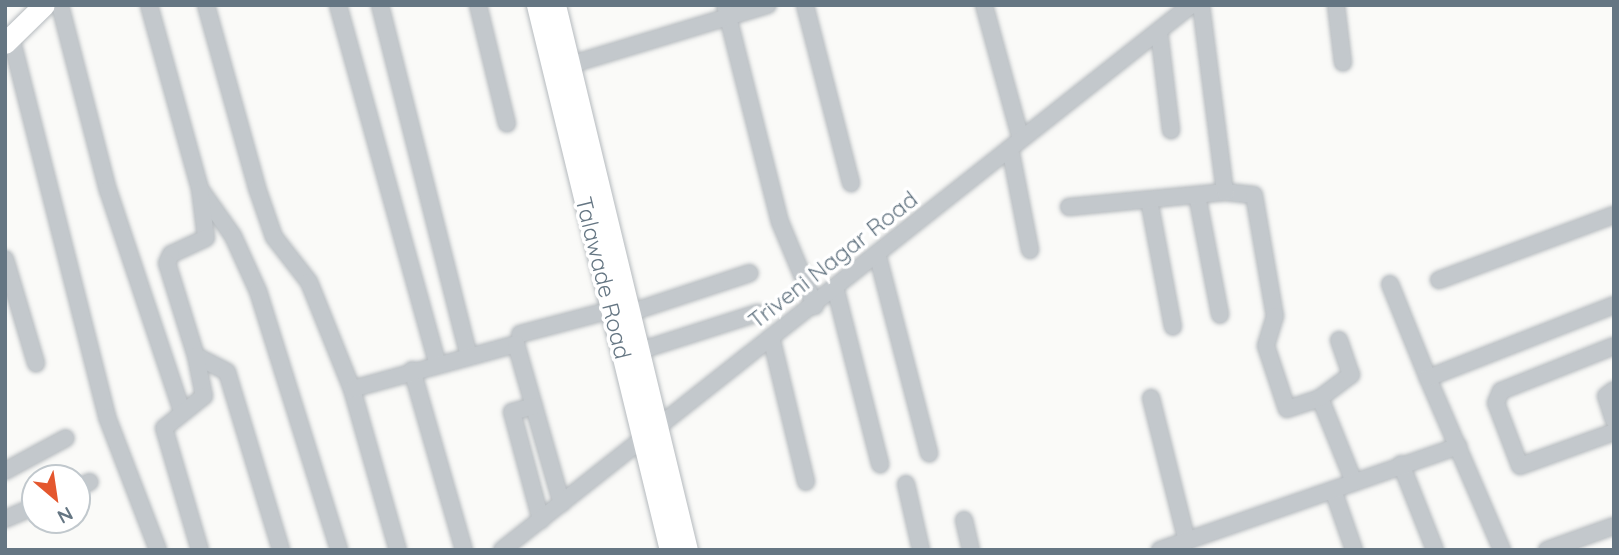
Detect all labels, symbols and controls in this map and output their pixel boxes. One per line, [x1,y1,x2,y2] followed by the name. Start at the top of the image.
[743,185,923,335] street label: Triveni Nagar Road
[570,194,636,362] street label: Talawade Road
[21,464,91,534] north arrow
[53,502,77,529] text: N

